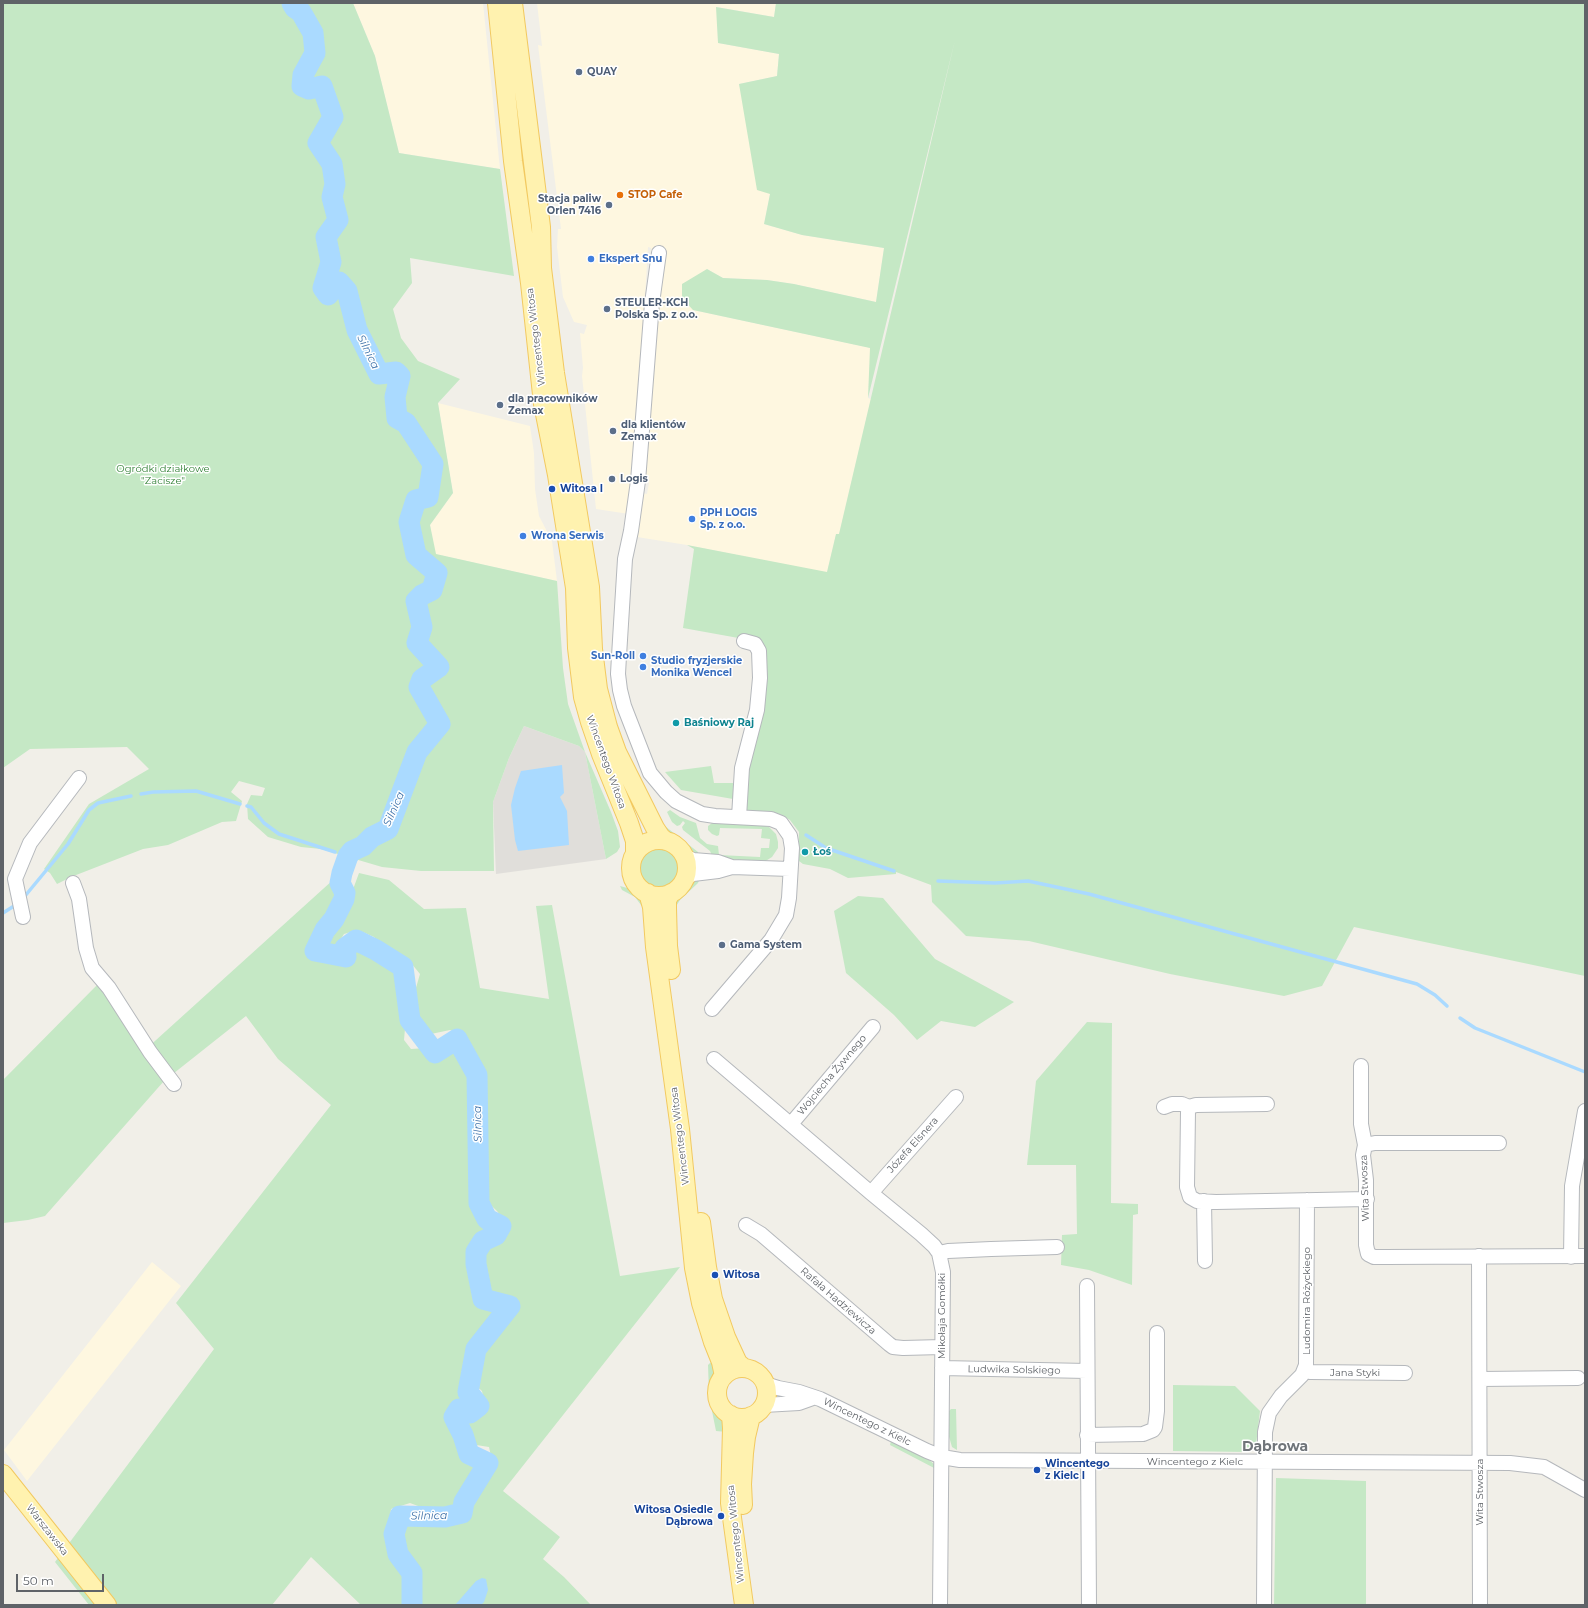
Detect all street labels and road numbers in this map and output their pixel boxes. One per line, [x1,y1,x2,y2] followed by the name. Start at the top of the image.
[524,287,548,387] street label: Wincentego Witosa
[583,714,629,810] street label: Wincentego Witosa
[795,1032,869,1118] street label: Wojciecha Żywnego
[668,1086,692,1186] street label: Wincentego Witosa
[885,1115,941,1175] street label: Józefa Elsnera
[1358,1154,1372,1222] street label: Wita Stwosza
[1301,1247,1313,1355] street label: Ludomira Różyckiego
[798,1265,878,1337] street label: Rafała Hadziewicza
[936,1273,948,1359] street label: Mikołaja Gomółki
[967,1363,1061,1377] street label: Ludwika Solskiego
[1330,1367,1380,1379] street label: Jana Styki
[821,1396,913,1448] street label: Wincentego z Kielc
[1147,1456,1243,1468] street label: Wincentego z Kielc
[1474,1459,1486,1525] street label: Wita Stwosza
[725,1484,747,1584] street label: Wincentego Witosa
[23,1502,71,1558] street label: Warszawska

